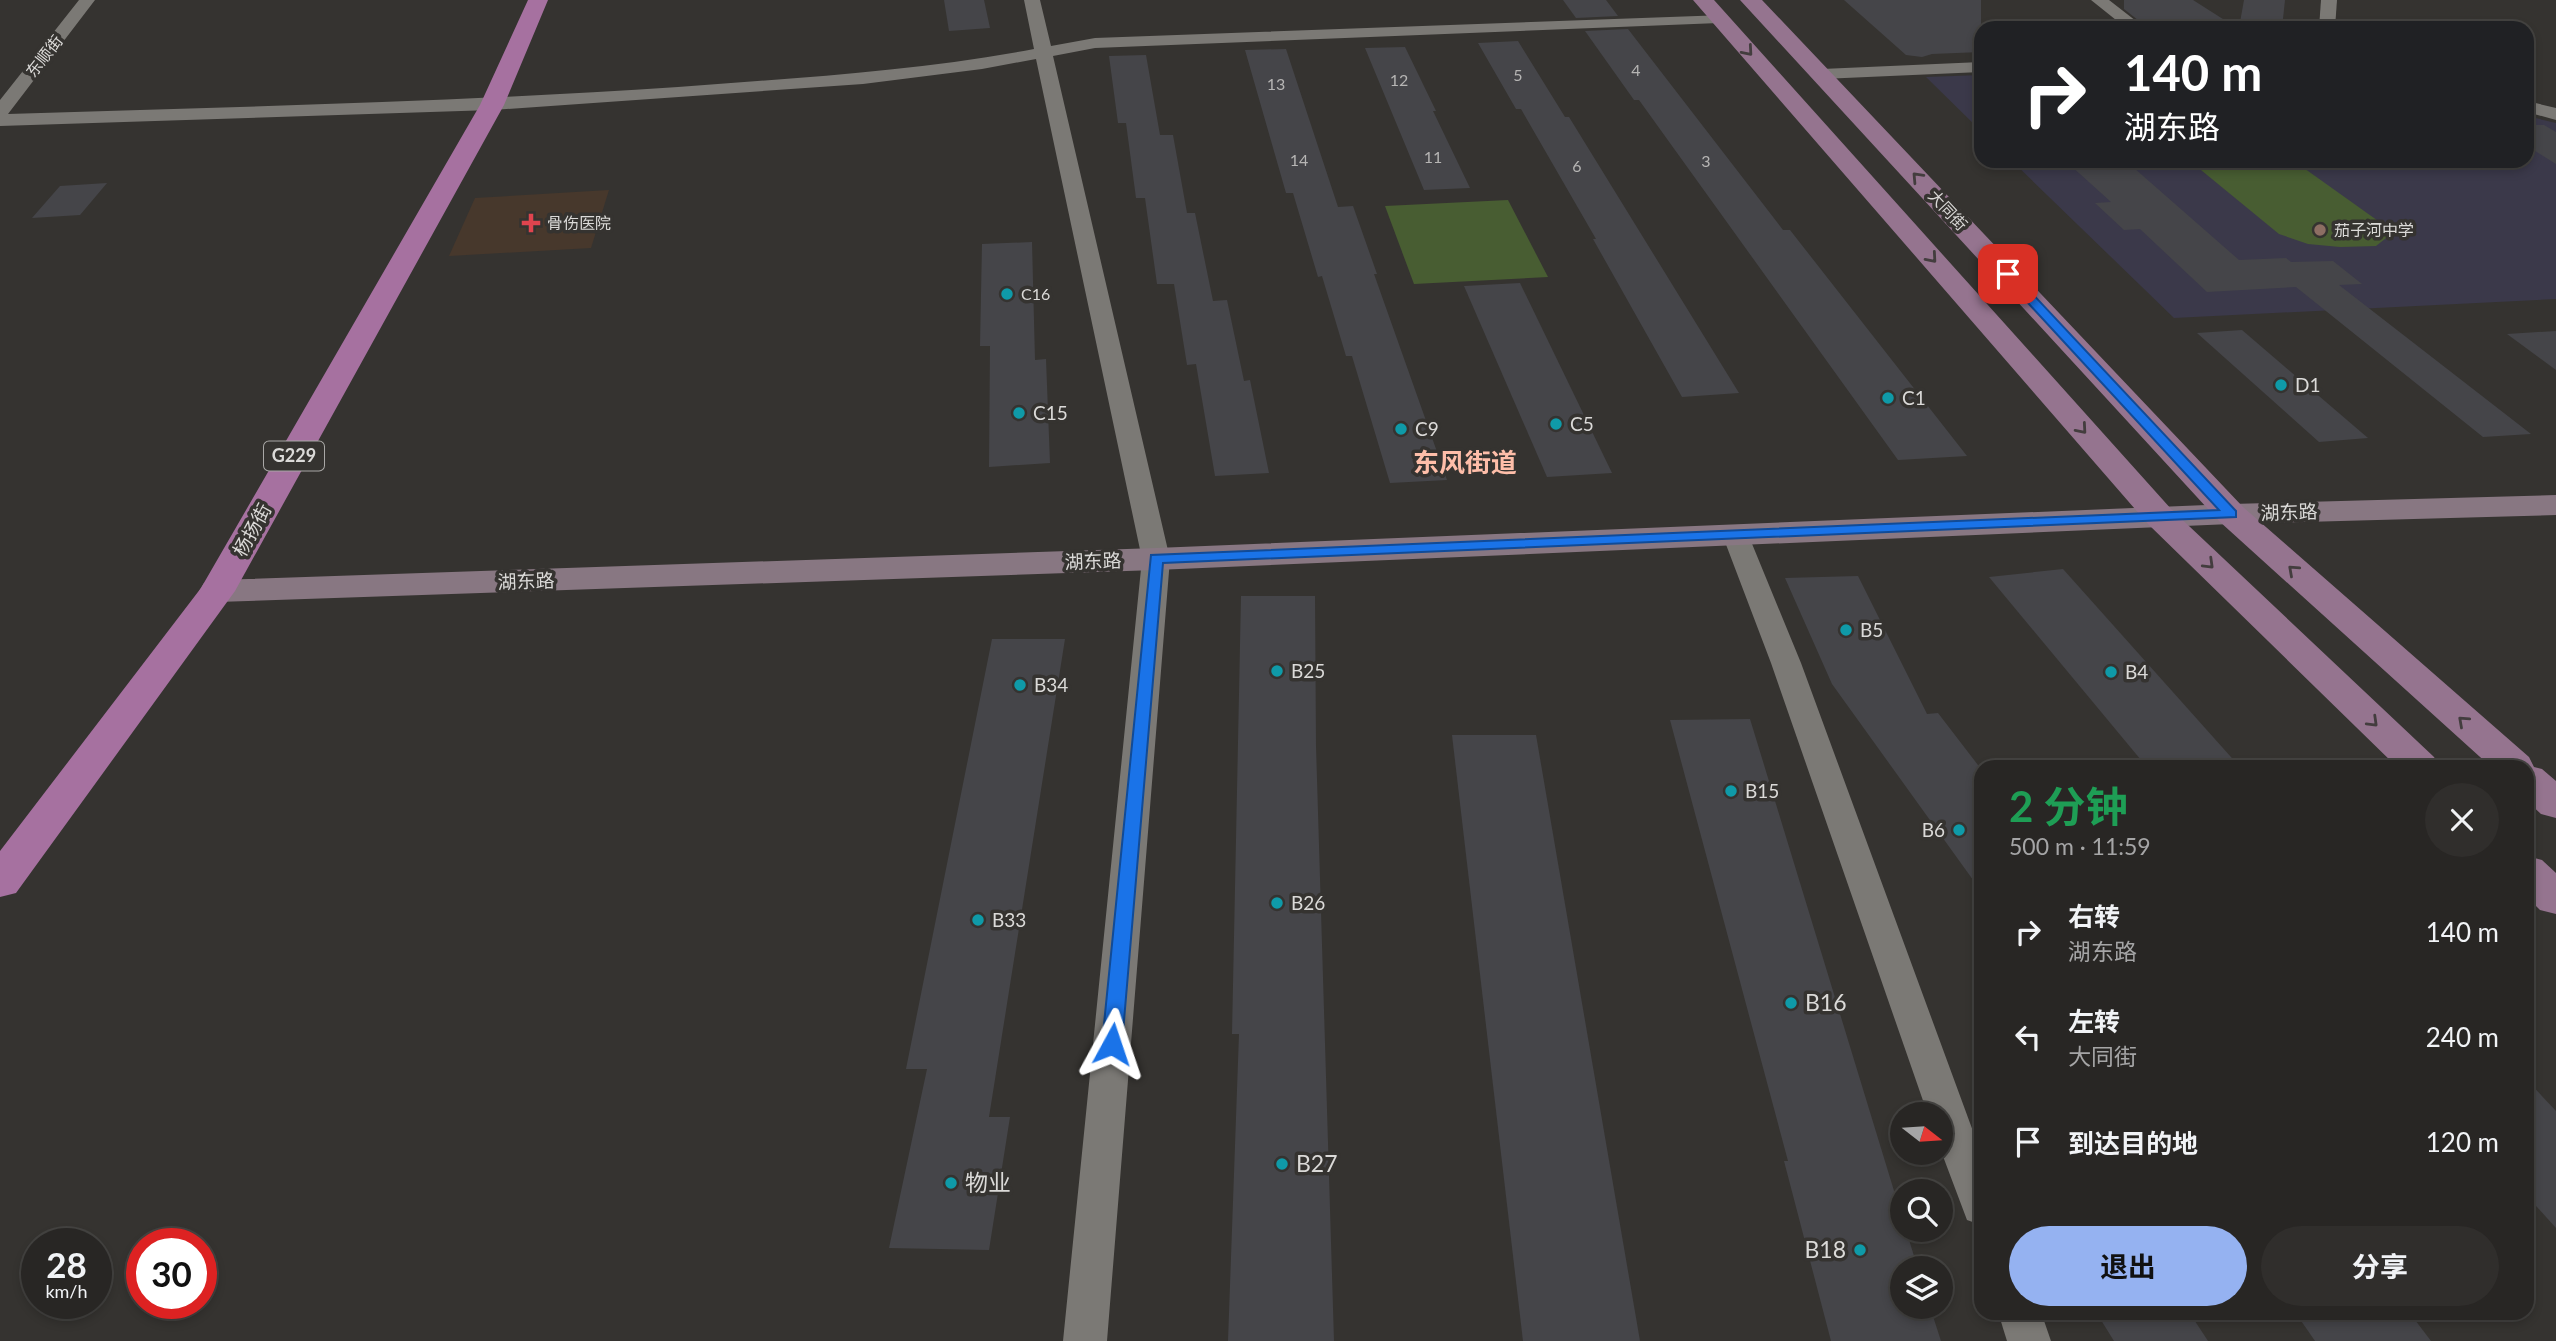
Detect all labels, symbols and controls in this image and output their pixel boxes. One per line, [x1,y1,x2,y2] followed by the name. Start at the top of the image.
[21,31,66,80] street label: 东顺街
[1740,43,1753,56] one-way arrow
[2124,43,2262,101] text: 140 m
[2009,49,2100,140] icon: right
[1631,60,1641,79] house number: 4
[1513,65,1523,84] house number: 5
[1390,70,1408,89] house number: 12
[1267,74,1285,93] house number: 13
[2124,107,2220,146] text: 湖东路
[1424,147,1442,166] house number: 11
[1290,150,1308,169] house number: 14
[1701,151,1711,170] house number: 3
[1572,156,1582,175] house number: 6
[1913,172,1926,185] one-way arrow
[1925,186,1972,234] street label: 大同街
[521,213,541,233] marker: 骨伤医院
[547,213,611,232] place label: 骨伤医院
[2334,220,2414,239] place label: 茄子河中学
[2312,222,2328,238] marker: 茄子河中学
[1978,244,2038,304] pin
[1923,250,1936,263] one-way arrow
[1989,255,2027,293] icon: arrive
[1021,284,1050,303] place label: C16
[999,286,1015,302] marker: C16
[2295,373,2320,396] place label: D1
[2273,377,2289,393] marker: D1
[1902,386,1926,409] place label: C1
[1880,390,1896,406] marker: C1
[1033,401,1068,424] place label: C15
[1011,405,1027,421] marker: C15
[1570,412,1594,435] place label: C5
[1548,416,1564,432] marker: C5
[1415,417,1439,440] place label: C9
[1393,421,1409,437] marker: C9
[2074,421,2086,434] one-way arrow
[264,442,324,470] road number: G229
[1413,446,1517,478] district label: 东风街道
[228,499,275,560] street label: 杨扬街
[2260,499,2318,524] street label: 湖东路
[1064,548,1122,573] street label: 湖东路
[2201,556,2214,569] one-way arrow
[2288,566,2301,578] one-way arrow
[497,568,555,593] street label: 湖东路
[1860,618,1883,641] place label: B5
[1838,622,1854,638] marker: B5
[1291,659,1325,682] place label: B25
[2125,660,2148,683] place label: B4
[1269,663,1285,679] marker: B25
[2103,664,2119,680] marker: B4
[1034,673,1068,696] place label: B34
[1012,677,1028,693] marker: B34
[2365,714,2378,727] one-way arrow
[2458,717,2471,729] one-way arrow
[1745,779,1779,802] place label: B15
[2009,781,2128,831] text: 2 分钟
[1723,783,1739,799] marker: B15
[2425,783,2499,857] button: close
[1922,818,1945,841] place label: B6
[1951,822,1967,838] marker: B6
[2009,832,2151,860] text: 500 m · 11:59
[1291,891,1325,914] place label: B26
[1269,895,1285,911] marker: B26
[2068,900,2120,932] text: 右转
[992,908,1026,931] place label: B33
[970,912,986,928] marker: B33
[2009,913,2047,951] icon: right
[2426,916,2499,948] text: 140 m
[2068,937,2137,965] text: 湖东路
[1805,988,1847,1016] place label: B16
[1783,995,1799,1011] marker: B16
[2068,1005,2120,1037] text: 左转
[1075,1007,1149,1081] position arrow
[2009,1018,2047,1056] icon: left
[2426,1021,2499,1053] text: 240 m
[2068,1042,2137,1070] text: 大同街
[1890,1102,1953,1166] north arrow
[1890,1102,1953,1319] map controls
[2009,1123,2047,1161] icon: arrive
[2426,1126,2499,1158] text: 120 m
[2068,1127,2198,1159] text: 到达目的地
[1296,1149,1338,1177] place label: B27
[1274,1156,1290,1172] marker: B27
[965,1168,1011,1196] place label: 物业
[943,1175,959,1191] marker: 物业
[1890,1179,1953,1242] button: search
[2009,1226,2247,1306] button: 退出
[2261,1226,2499,1306] button: 分享
[126,1228,217,1319] speed limit sign: 30
[1804,1235,1846,1263] place label: B18
[1852,1242,1868,1258] marker: B18
[46,1243,87,1285] text: 28
[1890,1256,1953,1319] button: layers
[45,1280,88,1302] text: km/h

